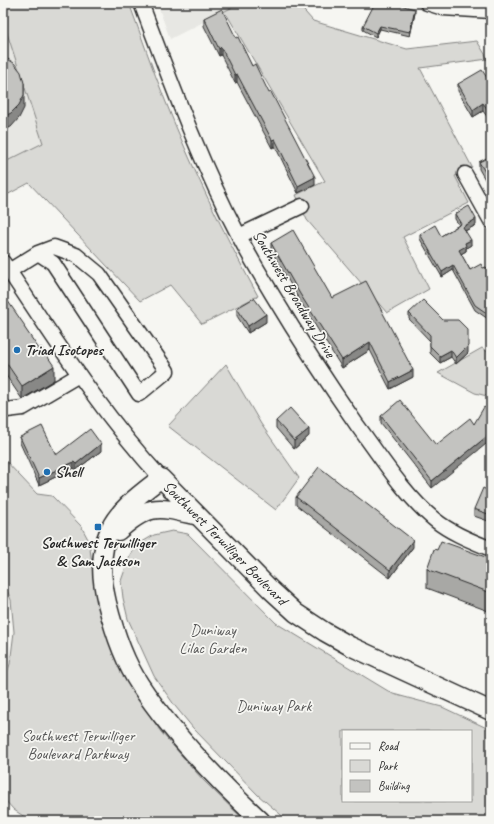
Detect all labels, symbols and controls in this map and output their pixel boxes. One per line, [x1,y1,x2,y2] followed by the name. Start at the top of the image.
[248,227,341,363] street label: Southwest Broadway Drive
[25,340,104,360] place label: Triad Isotopes
[12,345,22,355] marker: Triad Isotopes
[55,462,85,482] place label: Shell
[42,467,52,477] marker: Shell
[158,476,294,612] street label: Southwest Terwilliger Boulevard
[93,522,103,532] marker: Southwest Terwilliger & Sam Jackson
[41,533,158,571] place label: Southwest Terwilliger & Sam Jackson
[179,620,248,658] park label: Duniway Lilac Garden
[237,696,313,716] park label: Duniway Park
[22,726,136,764] park label: Southwest Terwilliger Boulevard Parkway
[342,730,472,802] legend
[378,738,400,754] text: Road
[378,758,399,774] text: Park
[378,778,410,794] text: Building

